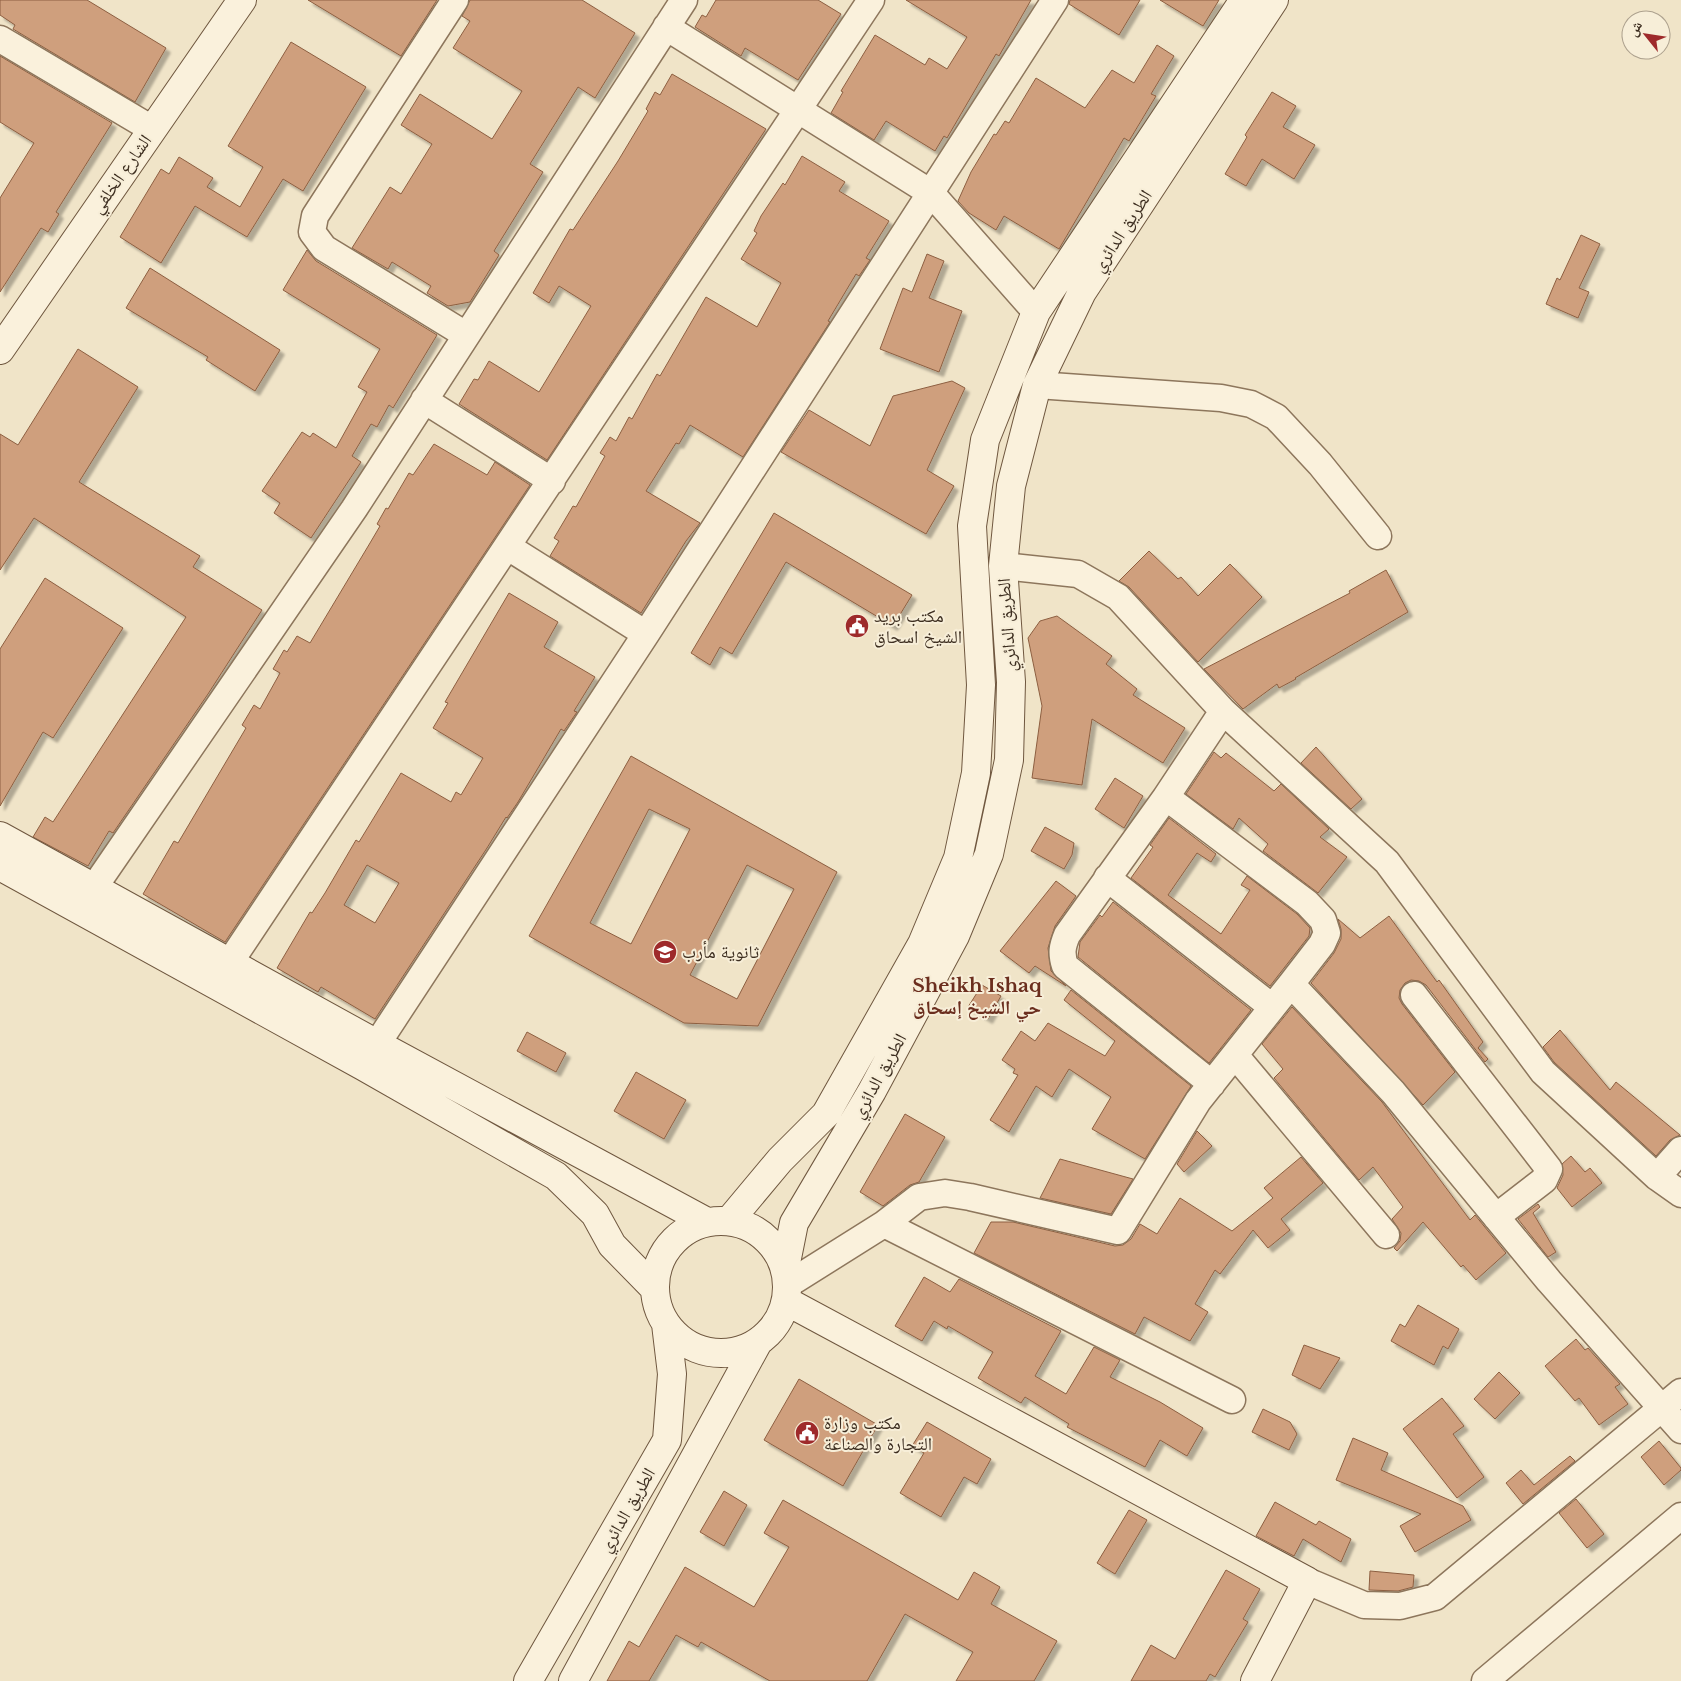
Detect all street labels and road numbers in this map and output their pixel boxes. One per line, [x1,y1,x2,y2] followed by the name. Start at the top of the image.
[86,130,159,220] street label: الشارع الخلفي
[1087,186,1160,278] street label: الطريق الدائري
[993,577,1025,673] street label: الطريق الدائري
[847,1030,914,1124] street label: الطريق الدائري
[594,1464,663,1558] street label: الطريق الدائري

